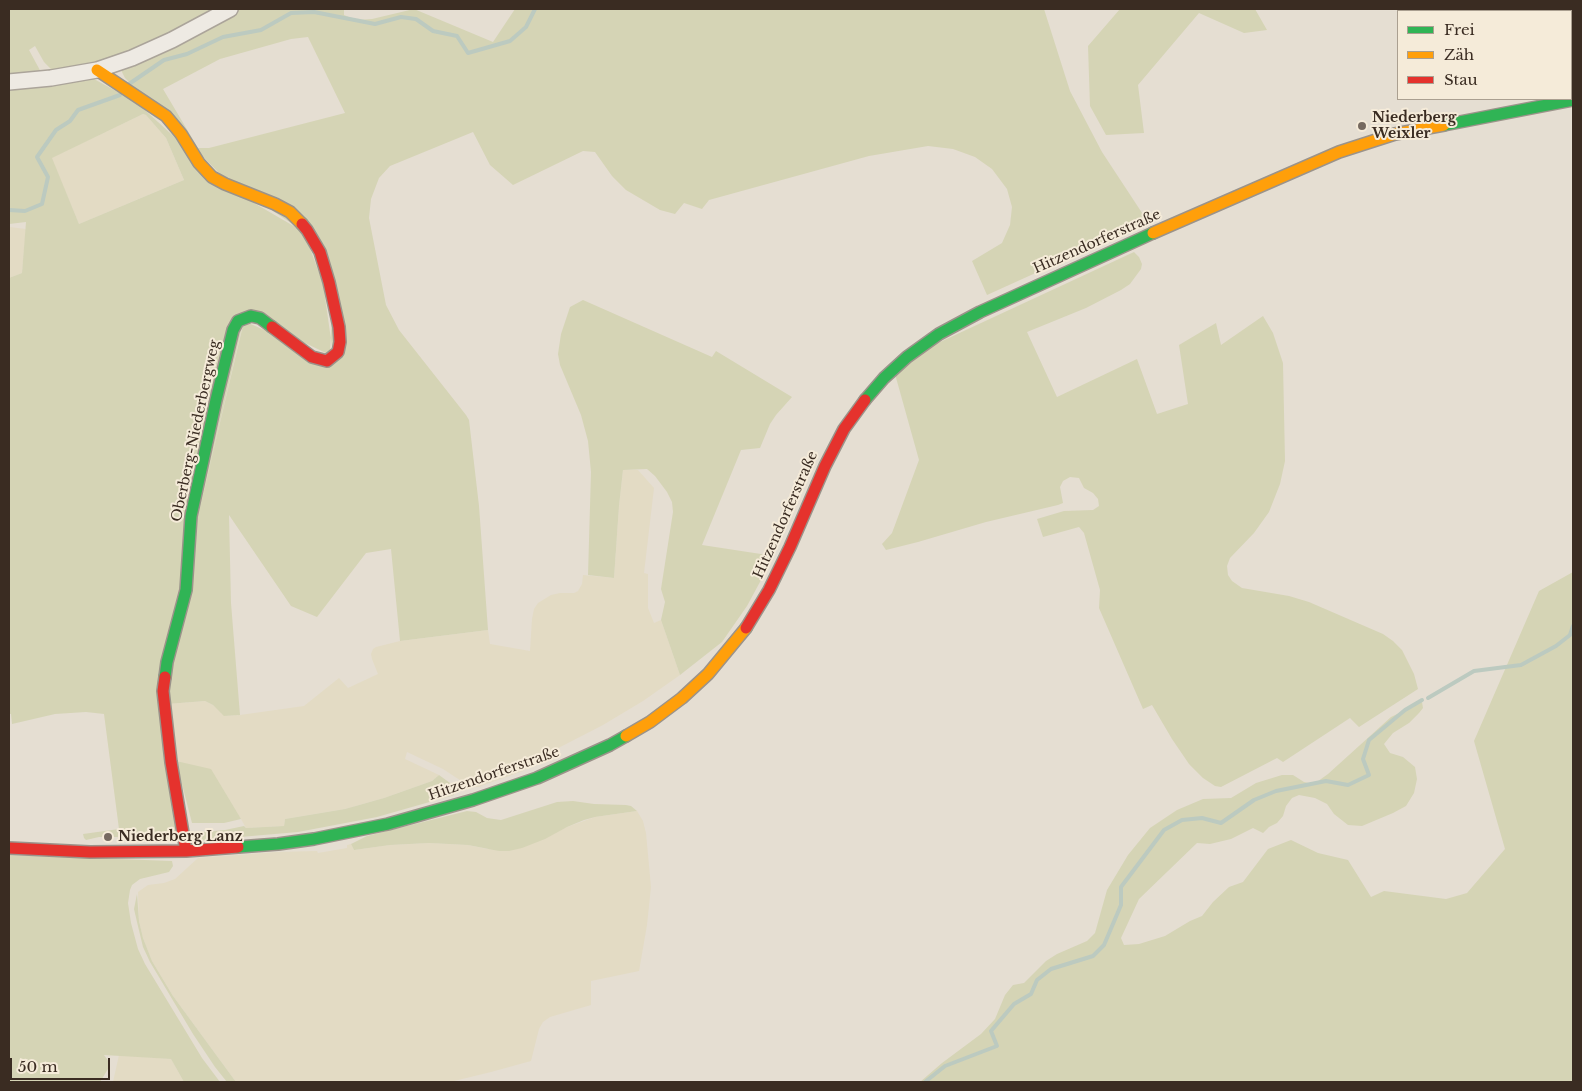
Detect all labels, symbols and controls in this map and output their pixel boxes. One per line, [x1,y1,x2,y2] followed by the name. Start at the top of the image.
[1397,10,1572,100] legend
[1444,20,1475,39] text: Frei
[1444,45,1474,64] text: Zäh
[1444,70,1478,89] text: Stau
[1372,110,1456,142] place label: Niederberg Weixler
[1356,120,1368,132] marker: Niederberg Weixler
[1031,206,1163,278] street label: Hitzendorferstraße
[169,339,223,523] street label: Oberberg-Niederbergweg
[750,449,822,581] street label: Hitzendorferstraße
[426,744,562,804] street label: Hitzendorferstraße
[118,829,243,845] place label: Niederberg Lanz
[102,831,114,843] marker: Niederberg Lanz
[12,1048,112,1080] scale bar
[18,1057,58,1076] text: 50 m

